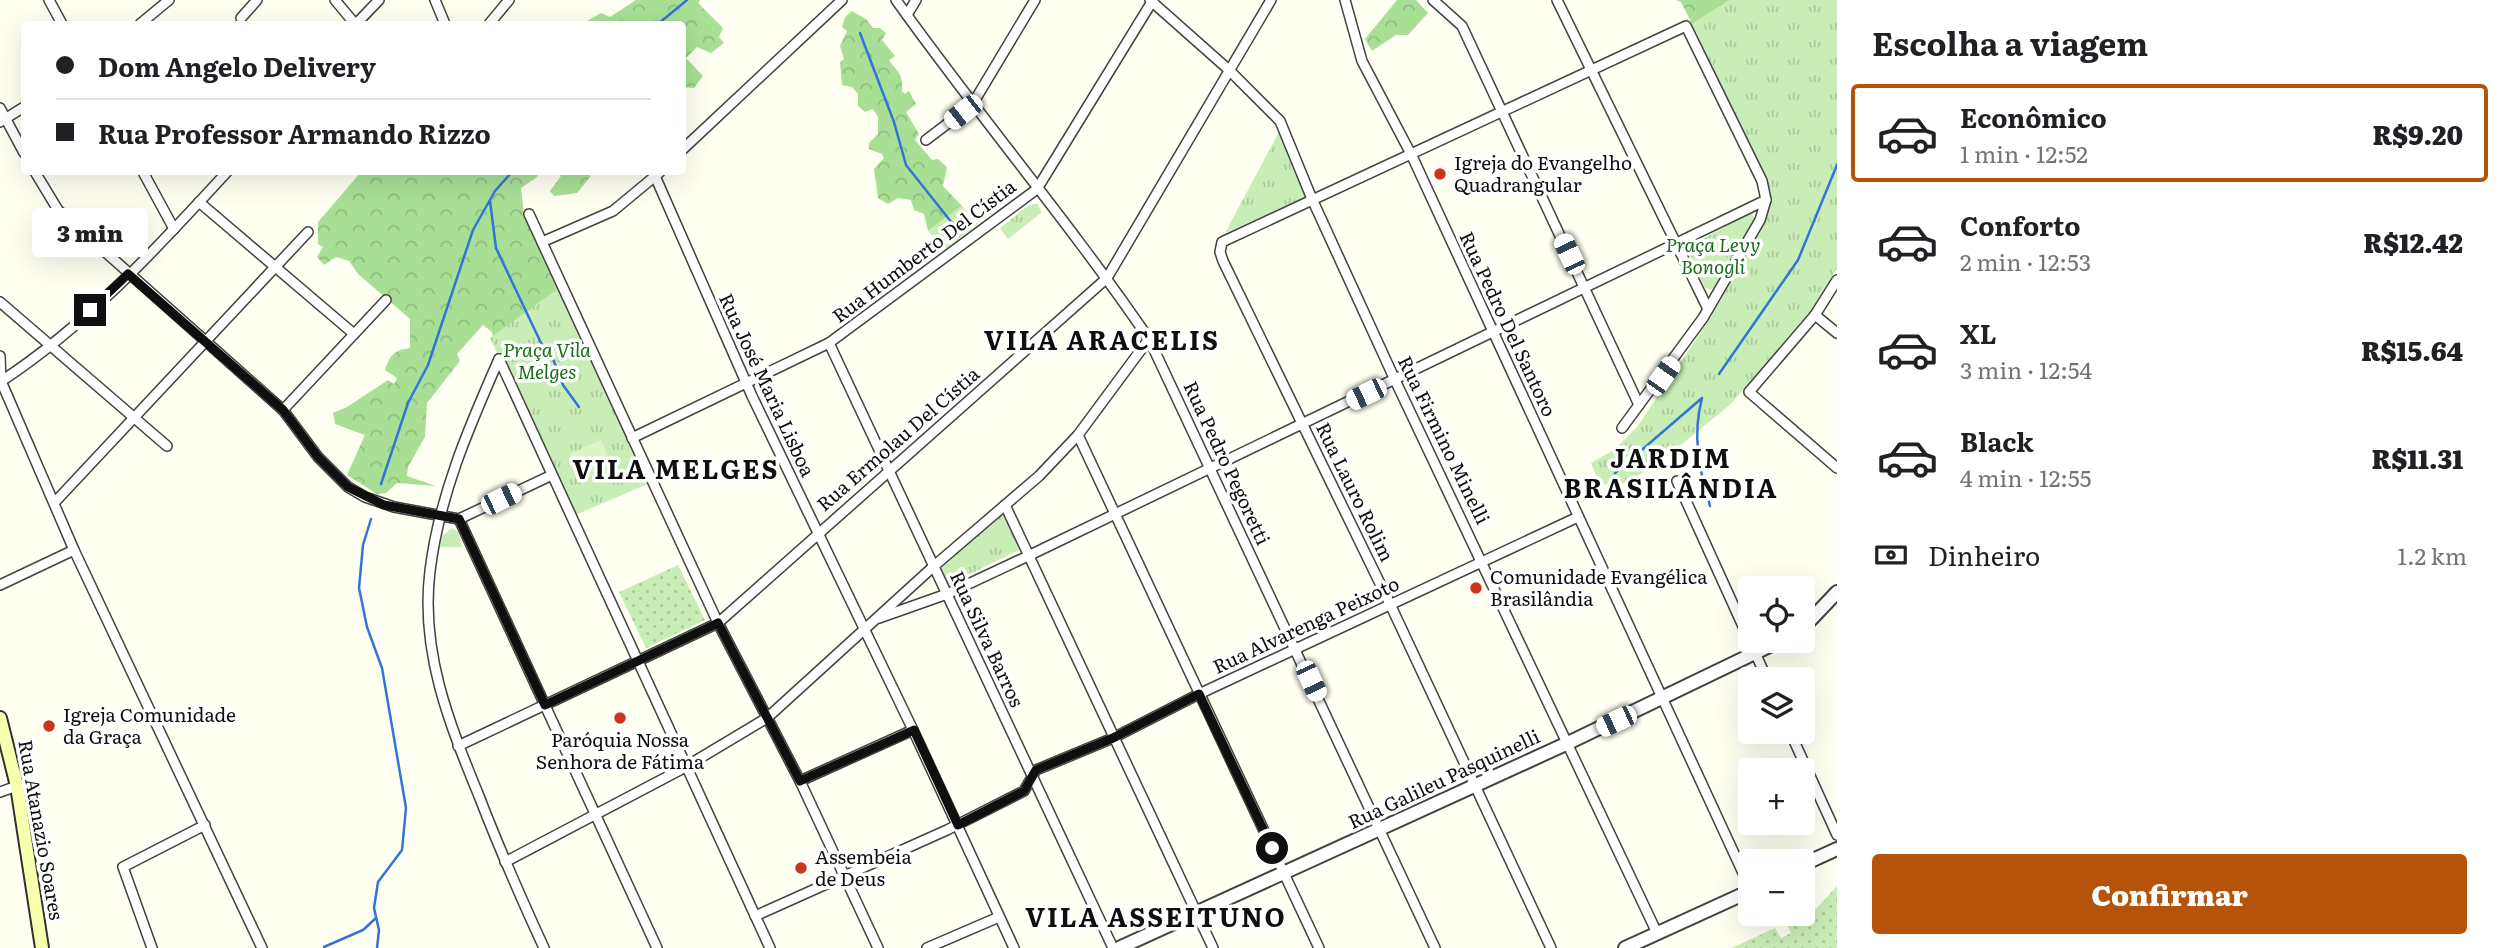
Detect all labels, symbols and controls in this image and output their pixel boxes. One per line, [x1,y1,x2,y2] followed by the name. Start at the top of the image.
[1872,18,2148,66] text: Escolha a viagem
[98,46,376,85] text: Dom Angelo Delivery
[940,91,987,133] car
[1960,97,2107,136] text: Econômico
[1876,102,1939,165] icon: car
[98,113,491,152] text: Rua Professor Armando Rizzo
[2372,114,2463,153] text: R$9.20
[1960,136,2088,170] text: 1 min · 12:52
[1454,148,1632,198] place label: Igreja do Evangelho Quadrangular
[1432,166,1448,182] marker: Igreja do Evangelho Quadrangular
[826,171,1022,329] street label: Rua Humberto Del Cístia
[1960,205,2080,244] text: Conforto
[32,208,148,258] callout: 3 min
[1876,210,1939,273] icon: car
[57,215,123,249] text: 3 min
[2363,222,2463,261] text: R$12.42
[1454,226,1564,421] street label: Rua Pedro Del Santoro
[1665,230,1761,280] park label: Praça Levy Bonogli
[1551,231,1588,277] car
[1960,244,2091,278] text: 2 min · 12:53
[713,288,823,482] street label: Rua José Maria Lisboa
[74,294,106,326] route end
[1960,313,1997,352] text: XL
[1876,318,1939,381] icon: car
[984,319,1220,358] district label: VILA ARACELIS
[2361,330,2463,369] text: R$15.64
[503,335,591,385] park label: Praça Vila Melges
[1392,351,1498,529] street label: Rua Firmino Minelli
[1960,352,2092,386] text: 3 min · 12:54
[1643,353,1684,399] car
[810,359,986,517] street label: Rua Ermolau Del Cístia
[1343,375,1390,413] car
[1178,376,1278,549] street label: Rua Pedro Pegoretti
[1310,417,1402,566] street label: Rua Lauro Rolim
[1960,421,2034,460] text: Black
[1876,426,1939,489] icon: car
[1564,437,1778,506] district label: JARDIM BRASILÂNDIA
[2372,438,2463,477] text: R$11.31
[572,448,780,487] district label: VILA MELGES
[1960,460,2091,494] text: 4 min · 12:55
[478,480,525,518] car
[1928,535,2040,574] text: Dinheiro
[1872,536,1910,574] icon: cash
[2398,538,2467,572] text: 1.2 km
[1490,562,1708,612] place label: Comunidade Evangélica Brasilândia
[944,566,1032,712] street label: Rua Silva Barros
[1208,569,1403,680] street label: Rua Alvarenga Peixoto
[1738,576,1815,926] map controls
[1738,576,1815,653] button: locate
[1468,580,1484,596] marker: Comunidade Evangélica Brasilândia
[1293,658,1330,704] car
[1738,667,1815,744] button: layers
[63,700,236,750] place label: Igreja Comunidade da Graça
[1593,703,1640,739] car
[612,710,628,726] marker: Paróquia Nossa Senhora de Fátima
[41,718,57,734] marker: Igreja Comunidade da Graça
[1343,721,1544,835] street label: Rua Galileu Pasquinelli
[536,725,705,775] place label: Paróquia Nossa Senhora de Fátima
[12,738,72,923] street label: Rua Atanazio Soares
[1738,758,1815,835] button: +
[1256,832,1288,864] route start
[815,842,912,892] place label: Assembeia de Deus
[1738,849,1815,926] button: −
[1872,854,2467,934] button: Confirmar
[793,860,809,876] marker: Assembeia de Deus
[1025,896,1287,935] district label: VILA ASSEITUNO

